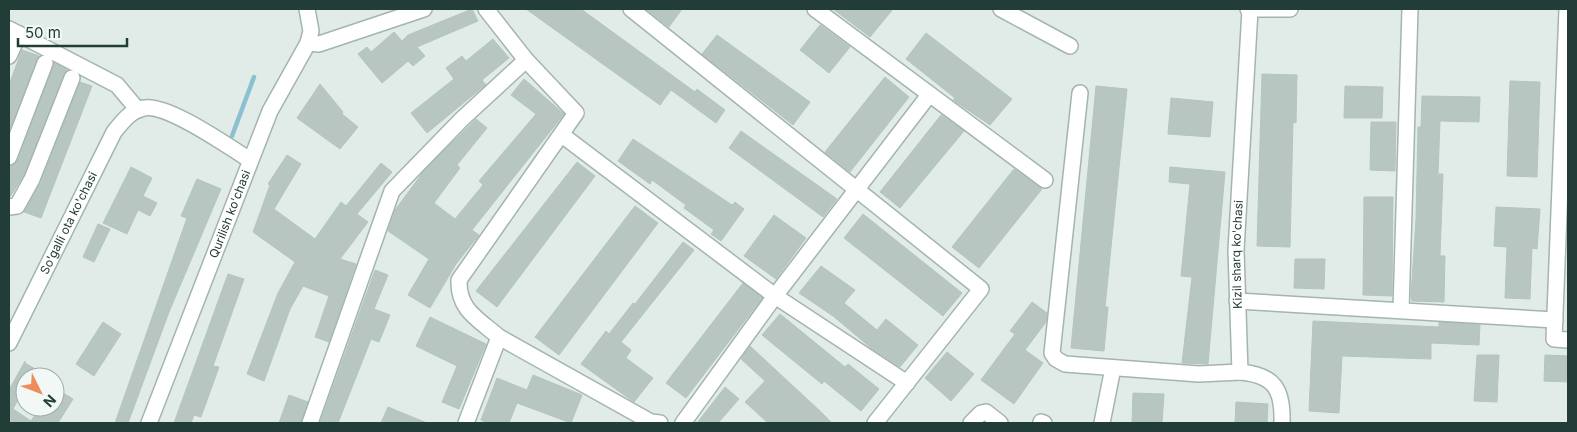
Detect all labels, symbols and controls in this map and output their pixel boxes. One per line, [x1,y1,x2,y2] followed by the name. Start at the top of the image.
[18,15,126,47] scale bar
[25,23,61,42] text: 50 m
[206,168,253,260] street label: Qurilish ko'chasi
[36,169,100,276] street label: So'galli ota ko'chasi
[1228,200,1246,309] street label: Kizil sharq ko'chasi
[15,367,65,417] north arrow
[40,391,60,411] text: N

